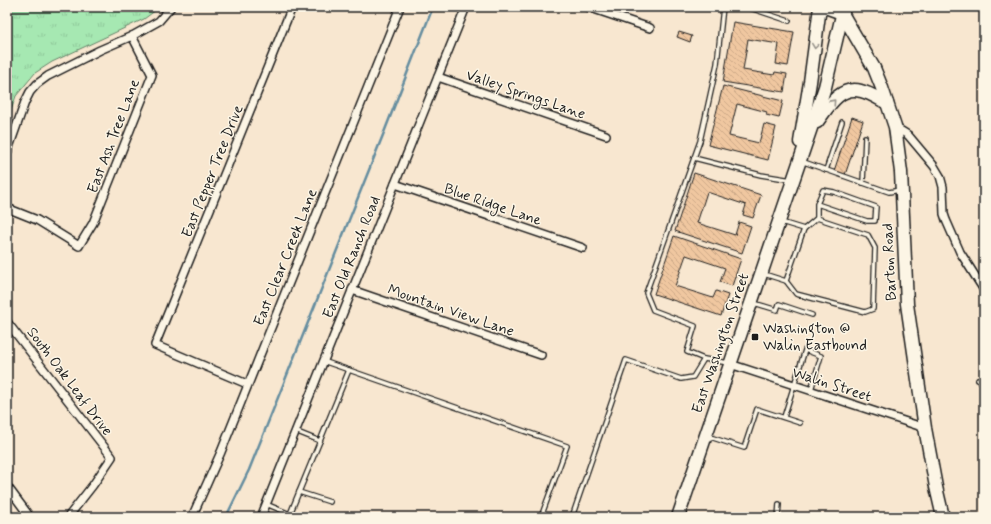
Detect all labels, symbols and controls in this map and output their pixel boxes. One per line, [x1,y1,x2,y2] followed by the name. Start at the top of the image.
[811,43,820,49] one-way arrow
[463,65,588,126] street label: Valley Springs Lane
[83,76,145,196] street label: East Ash Tree Lane
[828,99,835,106] one-way arrow
[177,102,249,241] street label: East Pepper Tree Drive
[441,179,544,232] street label: Blue Ridge Lane
[249,186,323,329] street label: East Clear Creek Lane
[318,193,386,322] street label: East Old Ranch Road
[878,223,902,301] street label: Barton Road
[688,270,755,416] street label: East Washington Street
[385,280,517,342] street label: Mountain View Lane
[763,319,867,356] place label: Washington @ Walin Eastbound
[22,323,117,440] street label: South Oak Leaf Drive
[750,332,760,342] marker: Washington @ Walin Eastbound
[789,363,874,407] street label: Walin Street

